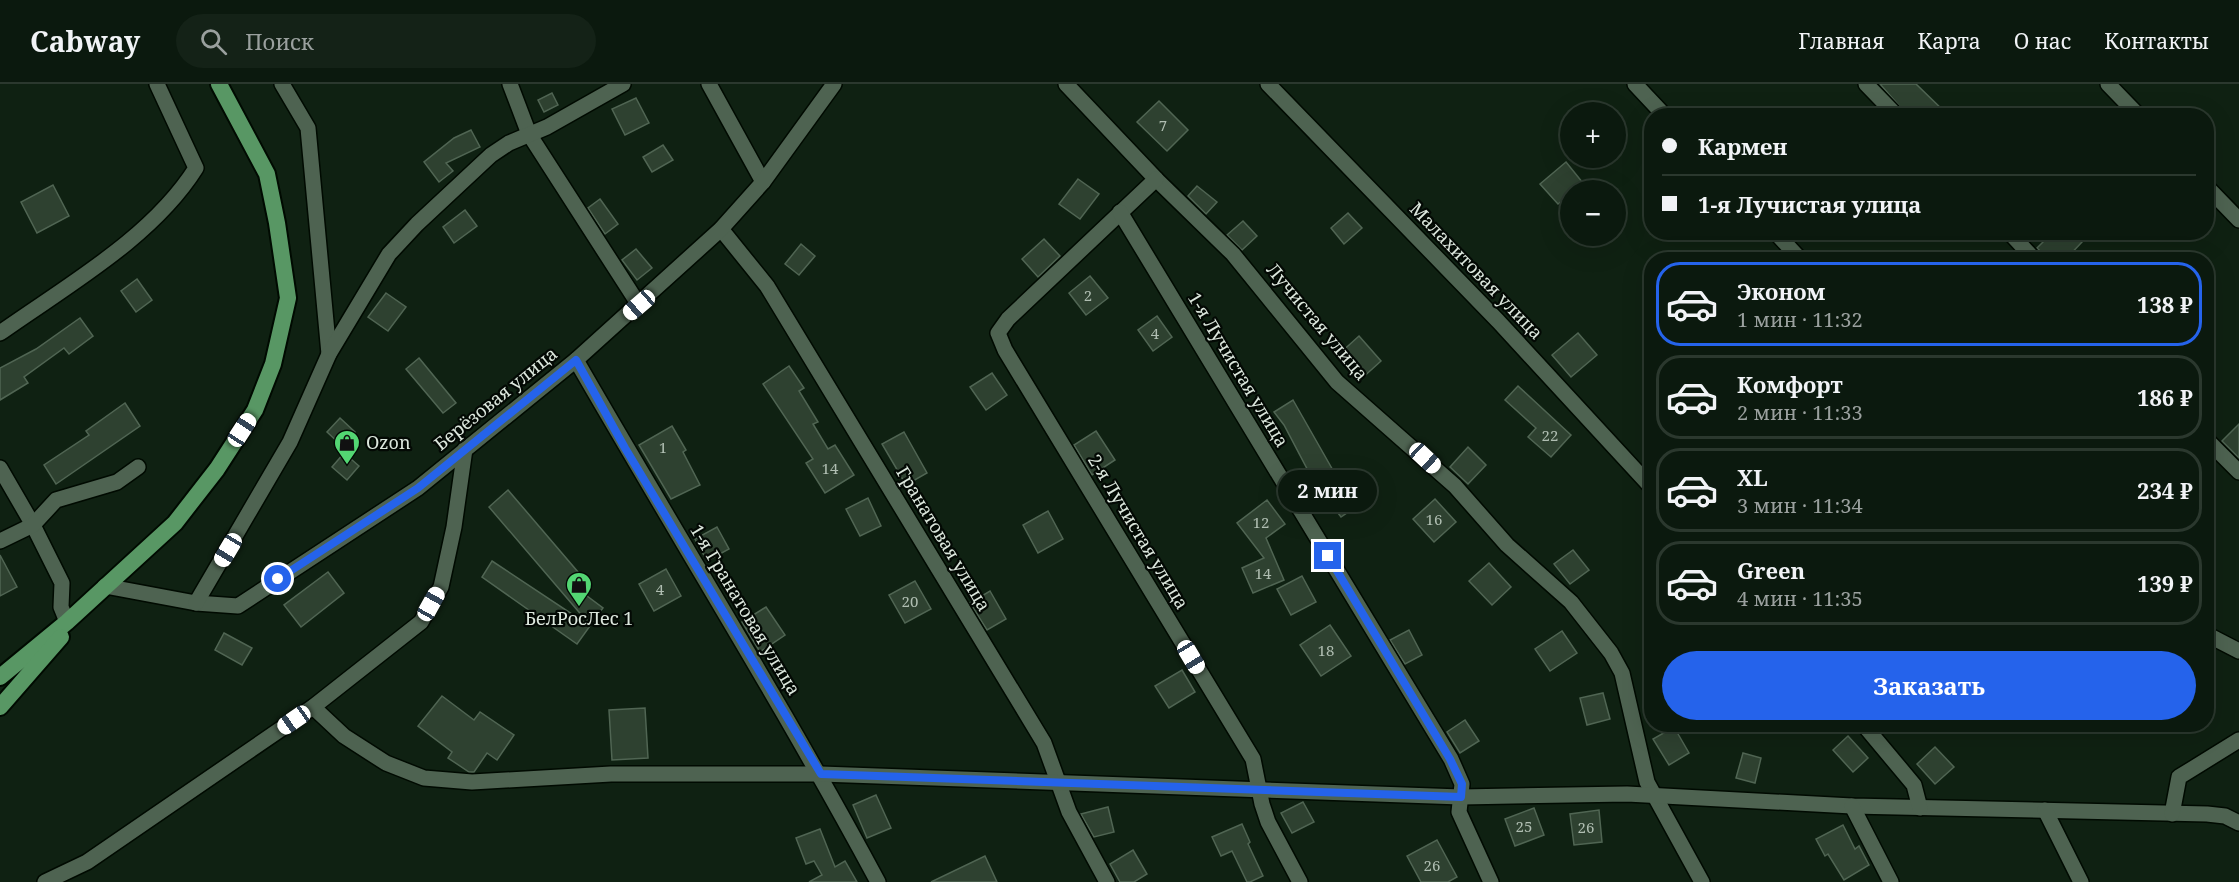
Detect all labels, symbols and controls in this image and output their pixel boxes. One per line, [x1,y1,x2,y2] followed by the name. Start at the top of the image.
[176,14,596,68] search box
[30,22,140,60] text: Cabway
[197,25,230,58] icon: search
[245,26,314,56] text: Поиск
[1798,27,1885,55] text: Главная
[1918,27,1981,55] text: Карта
[2014,27,2071,55] text: О нас
[2104,27,2209,55] text: Контакты
[1560,102,1626,246] map controls
[1560,102,1626,168] button: +
[1159,115,1167,135] house number: 7
[1698,131,1787,161] text: Кармен
[1560,180,1626,246] button: −
[1698,189,1921,219] text: 1-я Лучистая улица
[1405,197,1549,344] street label: Малахитовая улица
[1262,258,1374,385] street label: Лучистая улица
[1737,276,1825,306] text: Эконом
[1665,277,1719,331] icon: car
[1084,285,1092,305] house number: 2
[620,286,658,324] car
[1183,288,1295,451] street label: 1-я Лучистая улица
[2137,289,2193,319] text: 138 ₽
[1737,306,1863,333] text: 1 мин · 11:32
[1151,323,1160,343] house number: 4
[429,341,562,455] street label: Берёзовая улица
[1737,369,1843,399] text: Комфорт
[1665,370,1719,424] icon: car
[2137,382,2193,412] text: 186 ₽
[1737,399,1863,426] text: 2 мин · 11:33
[225,410,259,450] car
[1542,425,1558,445] house number: 22
[332,428,362,466] shop icon: Ozon
[366,430,411,454] place label: Ozon
[659,437,667,457] house number: 1
[1406,439,1444,477] car
[1083,450,1195,613] street label: 2-я Лучистая улица
[822,458,839,478] house number: 14
[891,462,997,615] street label: Гранатовая улица
[1737,462,1768,492] text: XL
[1665,463,1719,517] icon: car
[1278,469,1378,511] callout: 2 мин
[2137,475,2193,505] text: 234 ₽
[1297,477,1358,504] text: 2 мин
[1737,492,1863,519] text: 3 мин · 11:34
[1426,509,1442,529] house number: 16
[1253,512,1269,532] house number: 12
[685,520,806,699] street label: 1-я Гранатовая улица
[211,530,245,570] car
[1314,542,1341,569] route end
[1737,555,1805,585] text: Green
[1665,556,1719,610] icon: car
[1255,563,1272,583] house number: 14
[264,565,291,592] route start
[2137,568,2193,598] text: 139 ₽
[564,570,594,608] shop icon: БелРосЛес 1
[656,579,665,599] house number: 4
[414,584,448,624] car
[1737,585,1863,612] text: 4 мин · 11:35
[902,591,918,611] house number: 20
[525,606,633,630] place label: БелРосЛес 1
[1174,637,1208,677] car
[1318,640,1334,660] house number: 18
[1662,651,2196,720] button: Заказать
[274,702,314,738] car
[1516,816,1532,836] house number: 25
[1578,817,1594,837] house number: 26
[1424,855,1440,875] house number: 26

